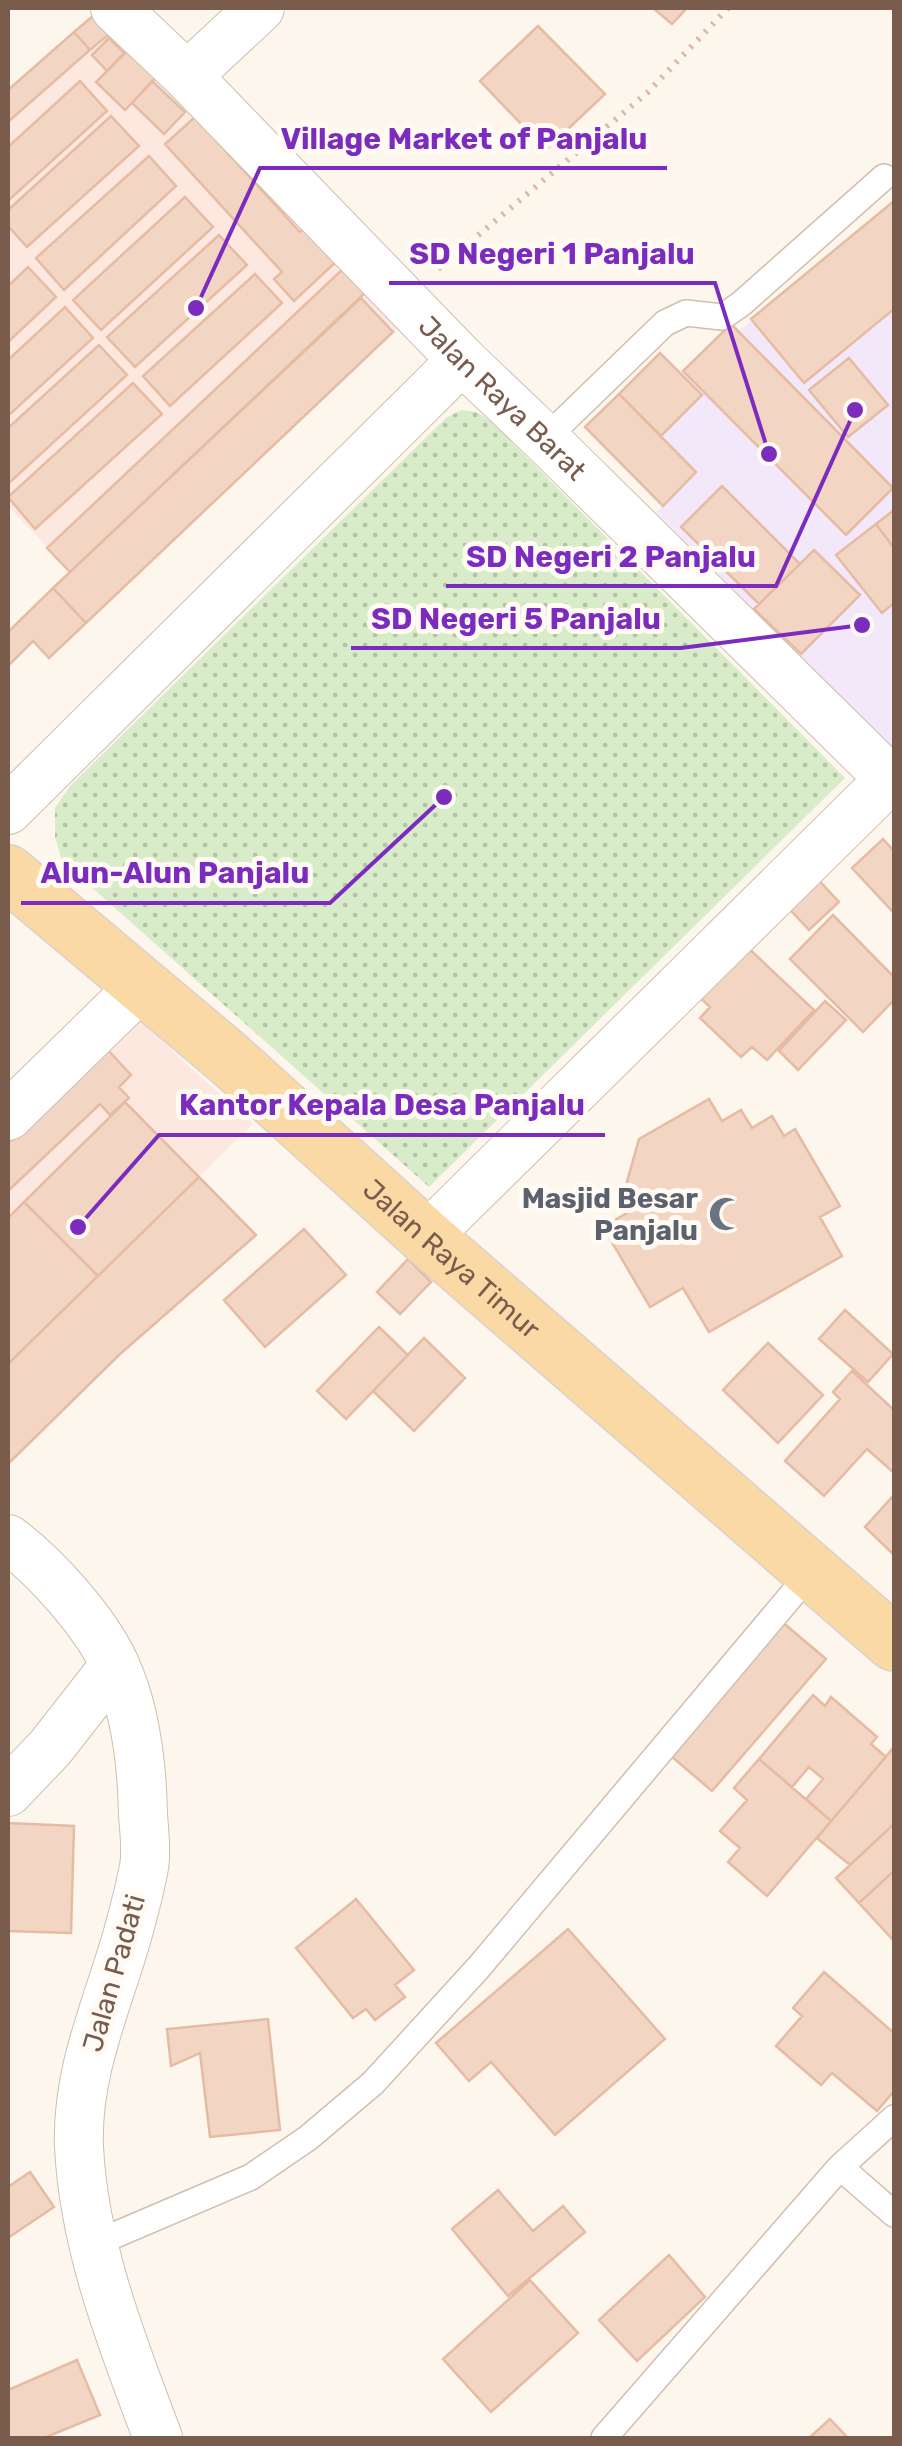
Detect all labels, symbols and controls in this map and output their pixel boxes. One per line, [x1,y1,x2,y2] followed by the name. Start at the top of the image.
[260,108,667,168] callout: Village Market of Panjalu
[280,121,648,157] text: Village Market of Panjalu
[389,223,715,283] callout: SD Negeri 1 Panjalu
[409,236,695,272] text: SD Negeri 1 Panjalu
[412,309,593,487] street label: Jalan Raya Barat
[446,526,776,586] callout: SD Negeri 2 Panjalu
[466,539,756,575] text: SD Negeri 2 Panjalu
[351,588,681,648] callout: SD Negeri 5 Panjalu
[371,601,661,637] text: SD Negeri 5 Panjalu
[21,843,330,903] callout: Alun-Alun Panjalu
[41,855,309,891] text: Alun-Alun Panjalu
[159,1075,605,1135] callout: Kantor Kepala Desa Panjalu
[179,1087,585,1123] text: Kantor Kepala Desa Panjalu
[357,1172,547,1345] street label: Jalan Raya Timur
[522,1182,698,1247] place label: Masjid Besar Panjalu
[707,1195,745,1233] mosque icon: Masjid Besar Panjalu
[76,1891,152,2055] street label: Jalan Padati

